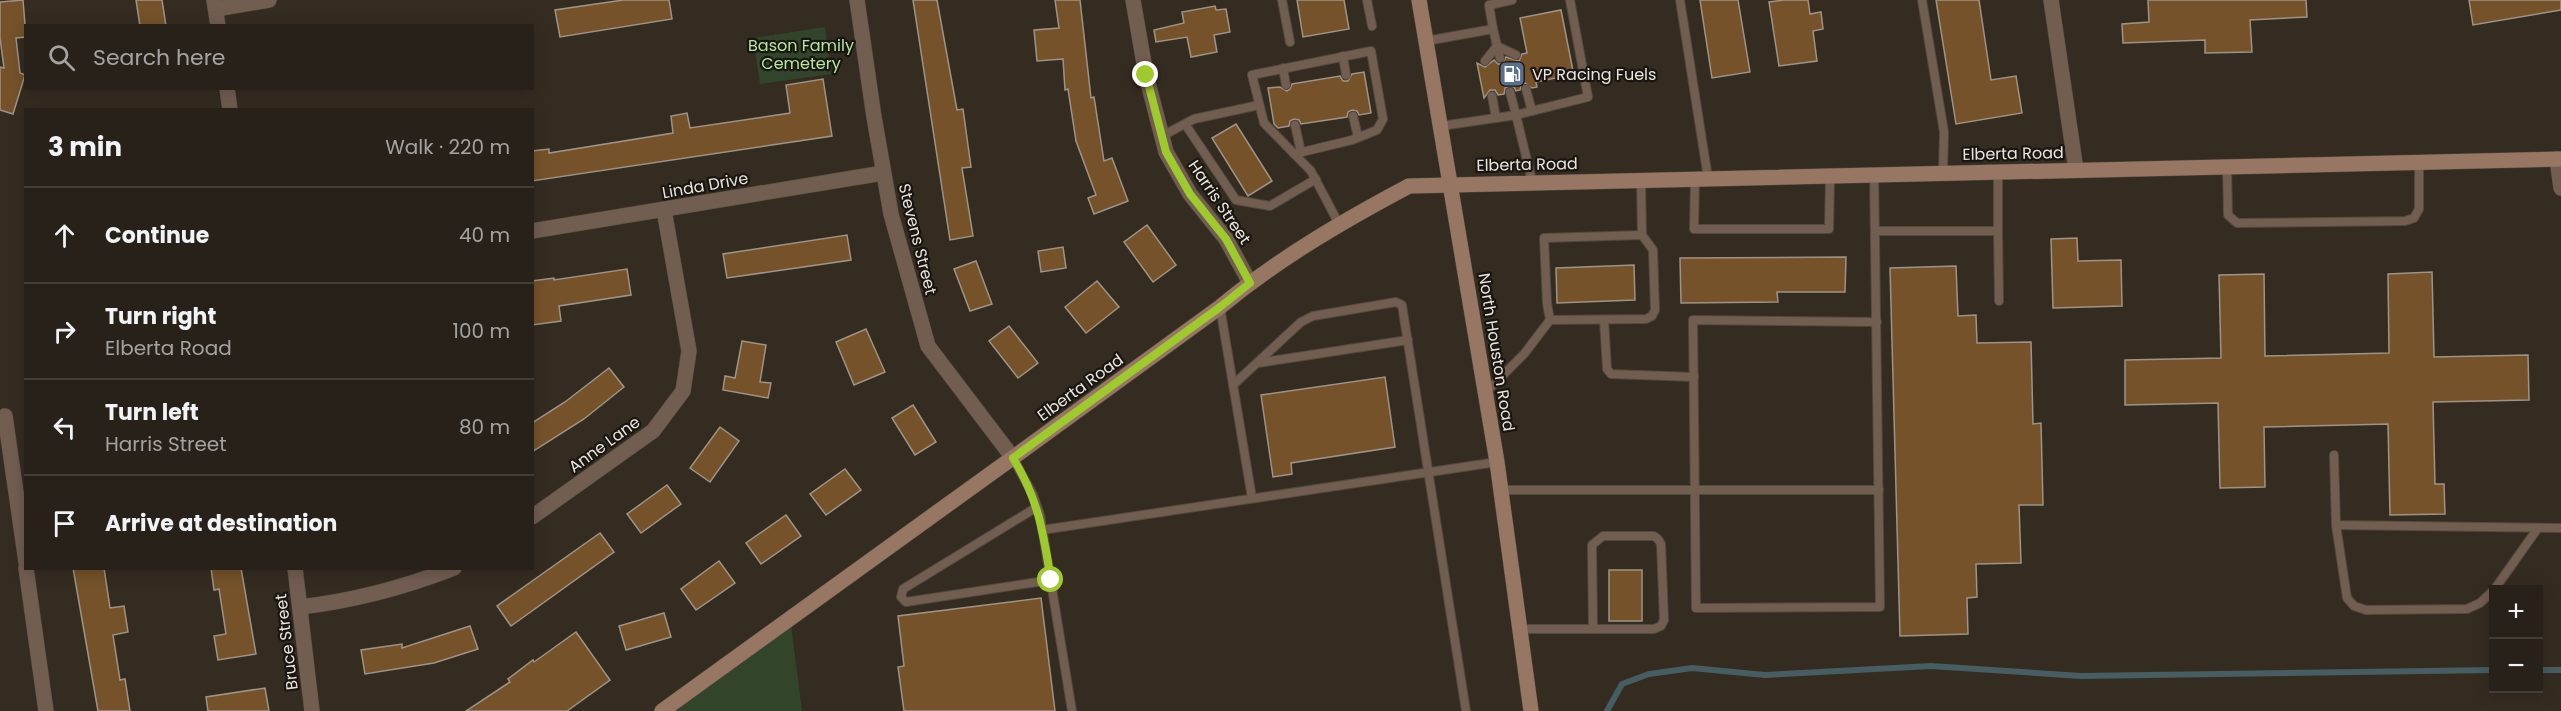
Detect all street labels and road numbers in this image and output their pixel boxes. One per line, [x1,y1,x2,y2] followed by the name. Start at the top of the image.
[1962,141,2064,166] street label: Elberta Road
[1476,152,1578,177] street label: Elberta Road
[1183,156,1256,249] street label: Harris Street
[660,167,750,204] street label: Linda Drive
[893,181,942,297] street label: Stevens Street
[1473,271,1520,433] street label: North Houston Road
[1033,348,1128,427] street label: Elberta Road
[564,411,645,478] street label: Anne Lane
[269,592,304,691] street label: Bruce Street

